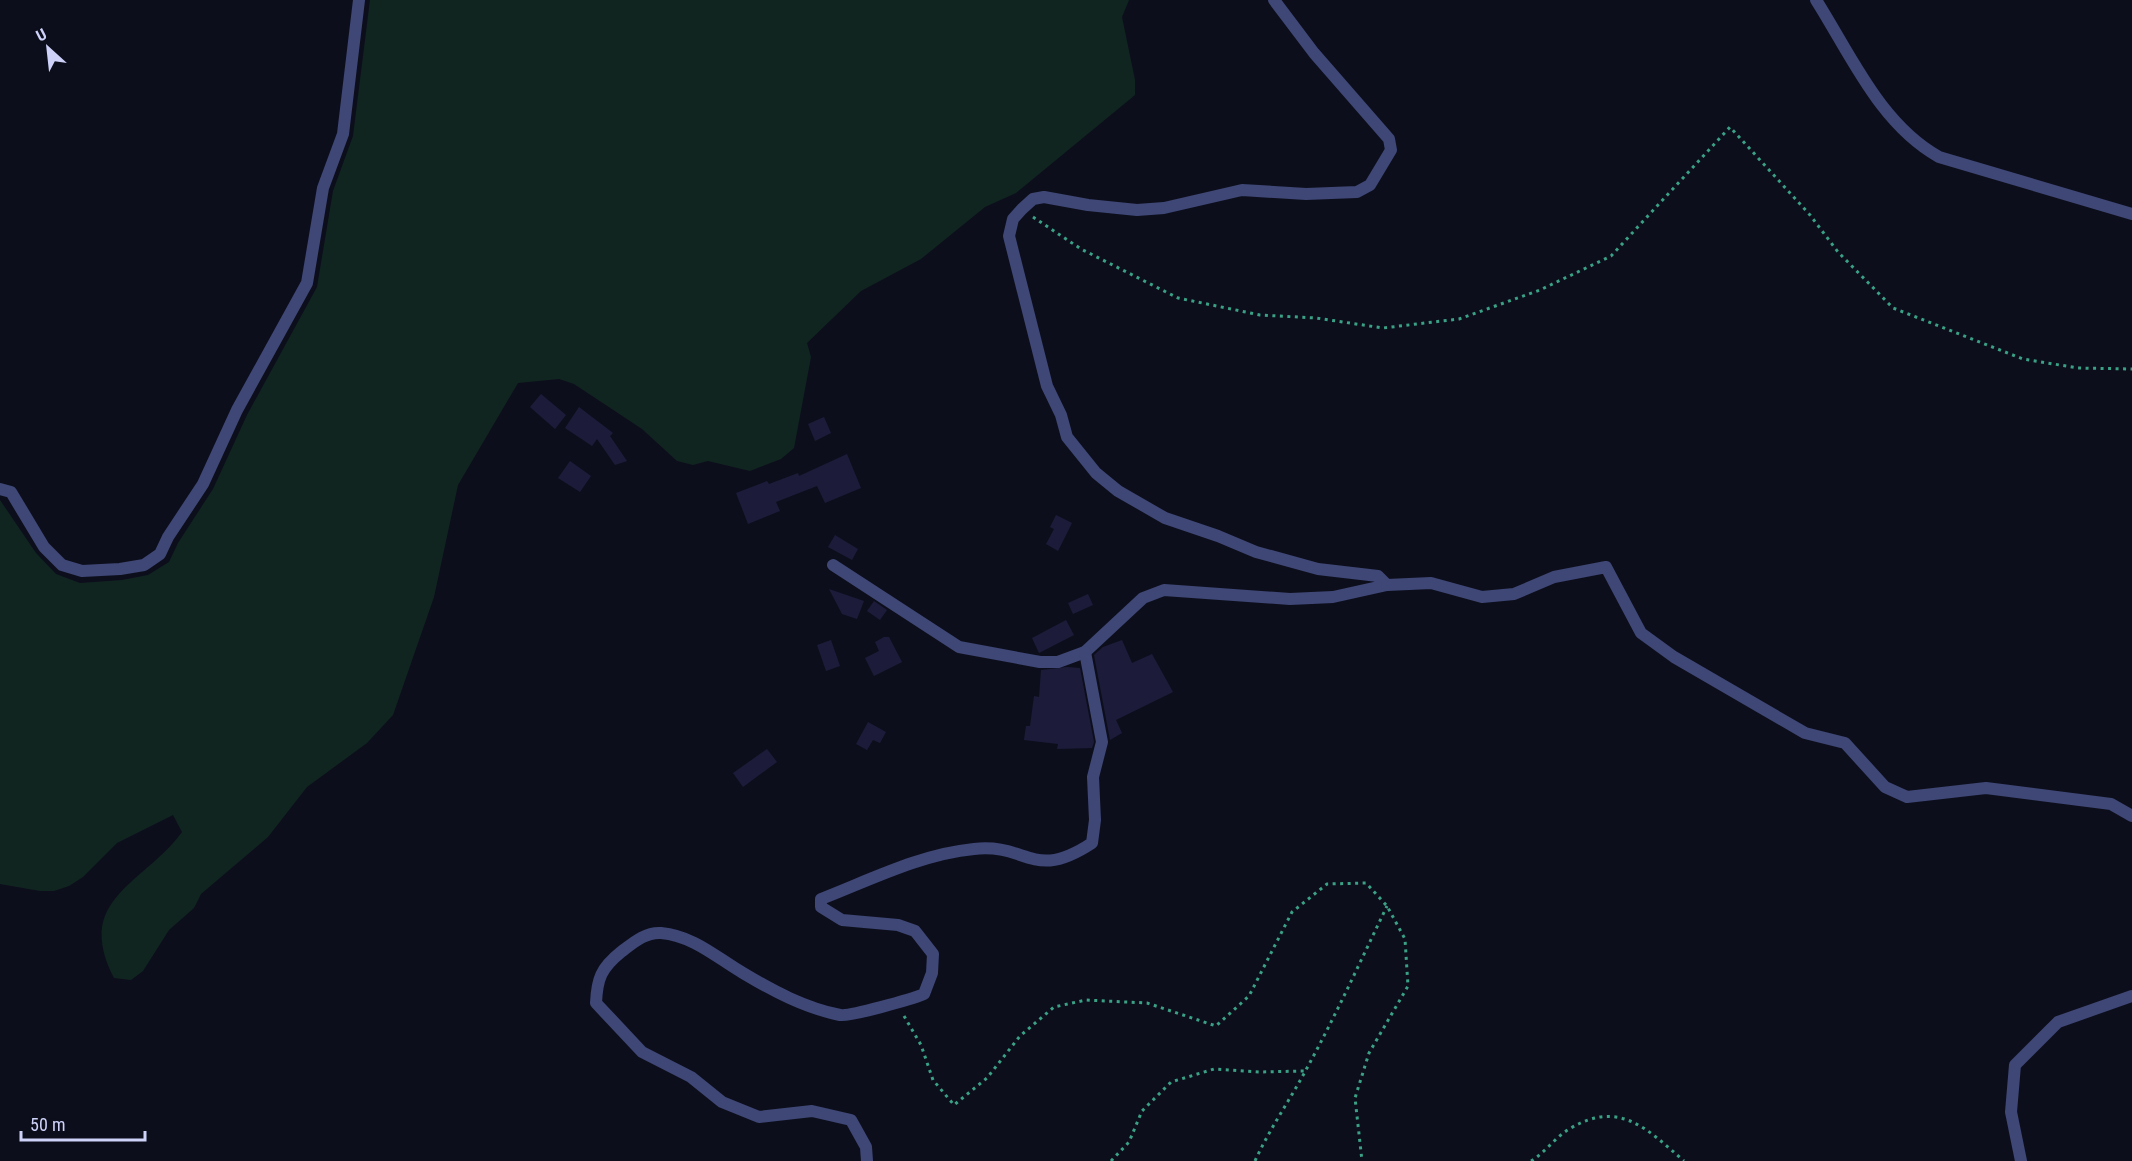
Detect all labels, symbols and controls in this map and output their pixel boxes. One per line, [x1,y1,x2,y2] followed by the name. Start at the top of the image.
[18,18,78,78] north arrow
[33,25,50,46] text: U
[21,1104,146,1142] scale bar
[30,1114,65,1135] text: 50 m

